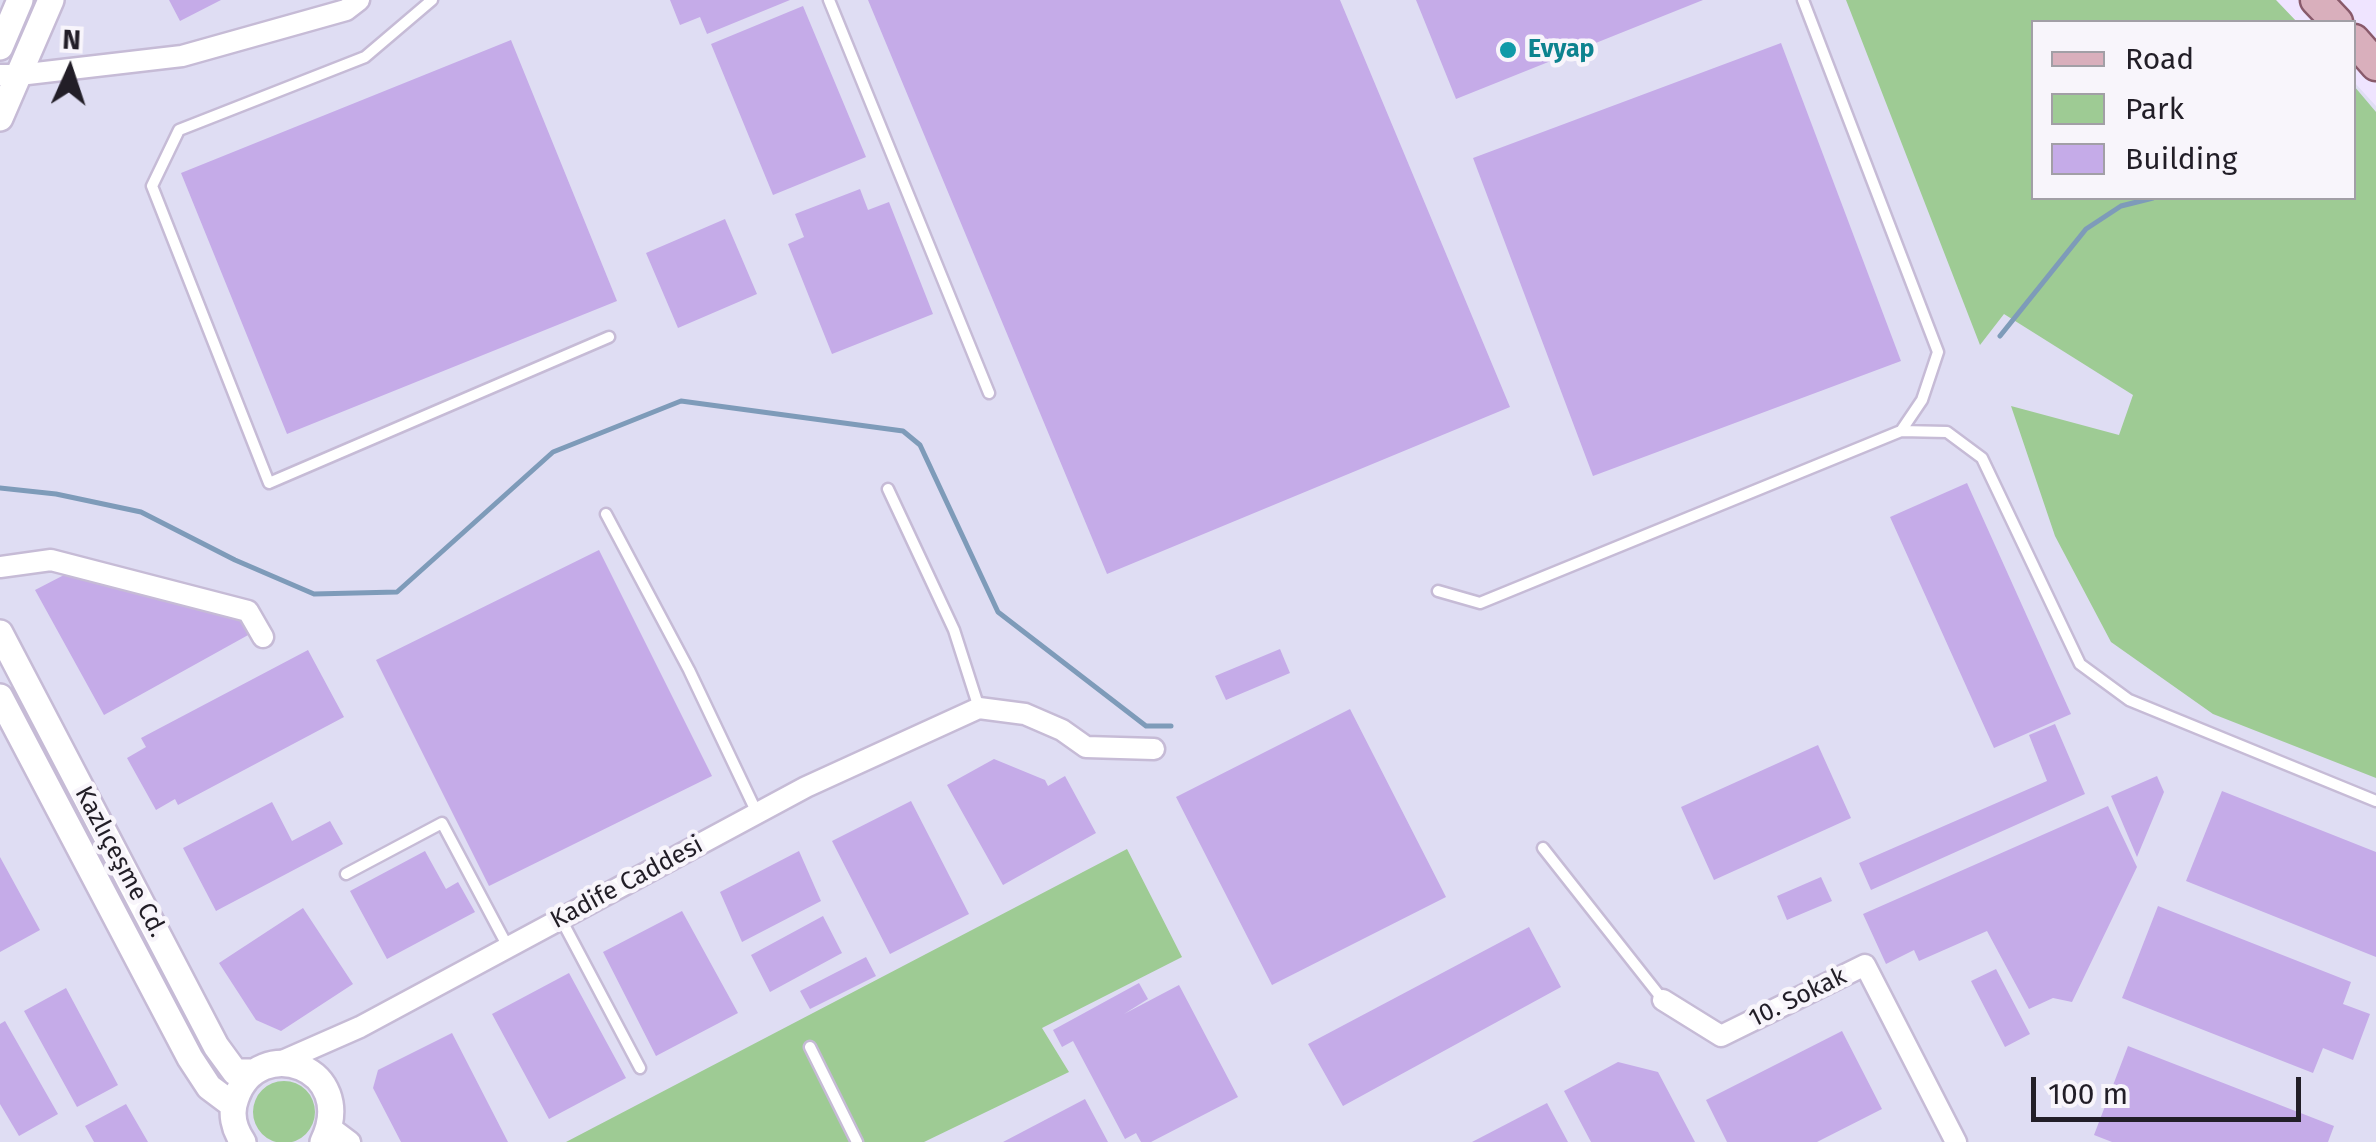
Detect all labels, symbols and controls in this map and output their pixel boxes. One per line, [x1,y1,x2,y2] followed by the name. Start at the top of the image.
[20,20,120,120] north arrow
[2031,20,2356,200] legend
[61,23,82,57] text: N
[1528,35,1594,65] place label: Evyap
[1497,39,1519,61] marker: Evyap
[2125,41,2194,77] text: Road
[2125,91,2184,127] text: Park
[2125,141,2237,177] text: Building
[68,782,172,942] street label: Kazlıçeşme Cd.
[546,830,708,936] street label: Kadife Caddesi
[1744,962,1852,1034] street label: 10. Sokak
[2036,1057,2306,1119] scale bar
[2048,1076,2128,1112] text: 100 m

